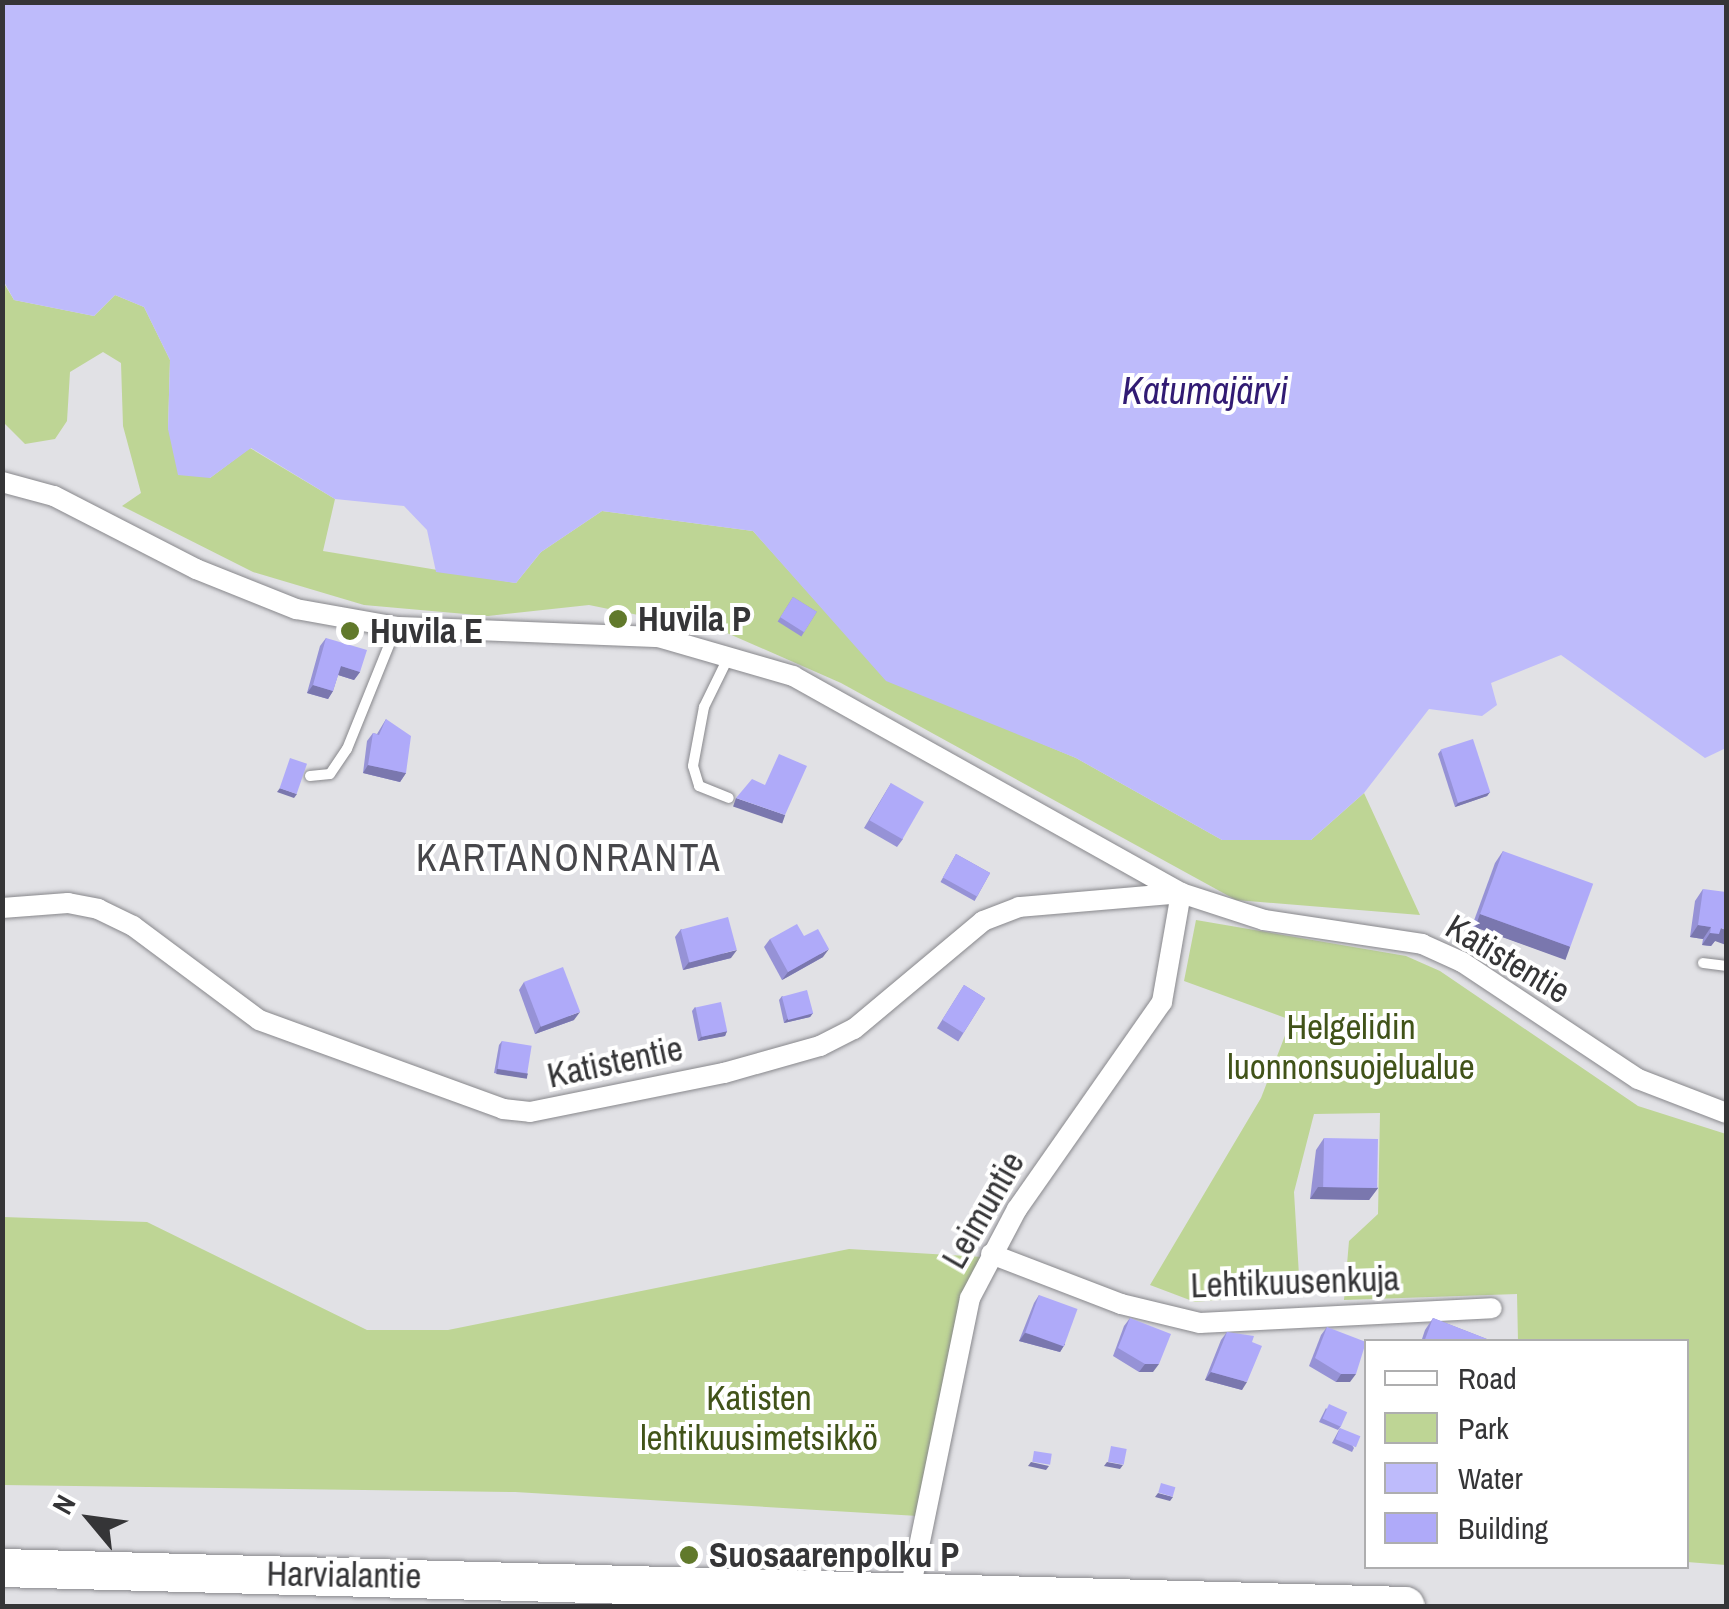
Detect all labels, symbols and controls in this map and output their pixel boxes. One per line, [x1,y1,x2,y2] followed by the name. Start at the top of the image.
[1122,368,1288,414] water label: Katumajärvi
[638,598,751,640] place label: Huvila P
[607,608,629,630] marker: Huvila P
[370,610,483,652] place label: Huvila E
[339,620,361,642] marker: Huvila E
[416,835,722,881] district label: KARTANONRANTA
[1438,906,1578,1012] street label: Katistentie
[1227,1006,1475,1088] park label: Helgelidin luonnonsuojelualue
[544,1027,686,1097] street label: Katistentie
[933,1144,1033,1276] street label: Leimuntie
[1190,1257,1400,1307] street label: Lehtikuusenkuja
[1364,1339,1689,1569] legend
[1458,1358,1517,1398] text: Road
[640,1377,878,1459] park label: Katisten lehtikuusimetsikkö
[1458,1408,1509,1448] text: Park
[1458,1458,1523,1498] text: Water
[40,1469,140,1569] north arrow
[43,1488,84,1521] text: N
[1458,1508,1548,1548] text: Building
[709,1534,959,1576] place label: Suosaarenpolku P
[678,1544,700,1566] marker: Suosaarenpolku P
[266,1553,422,1597] street label: Harvialantie

